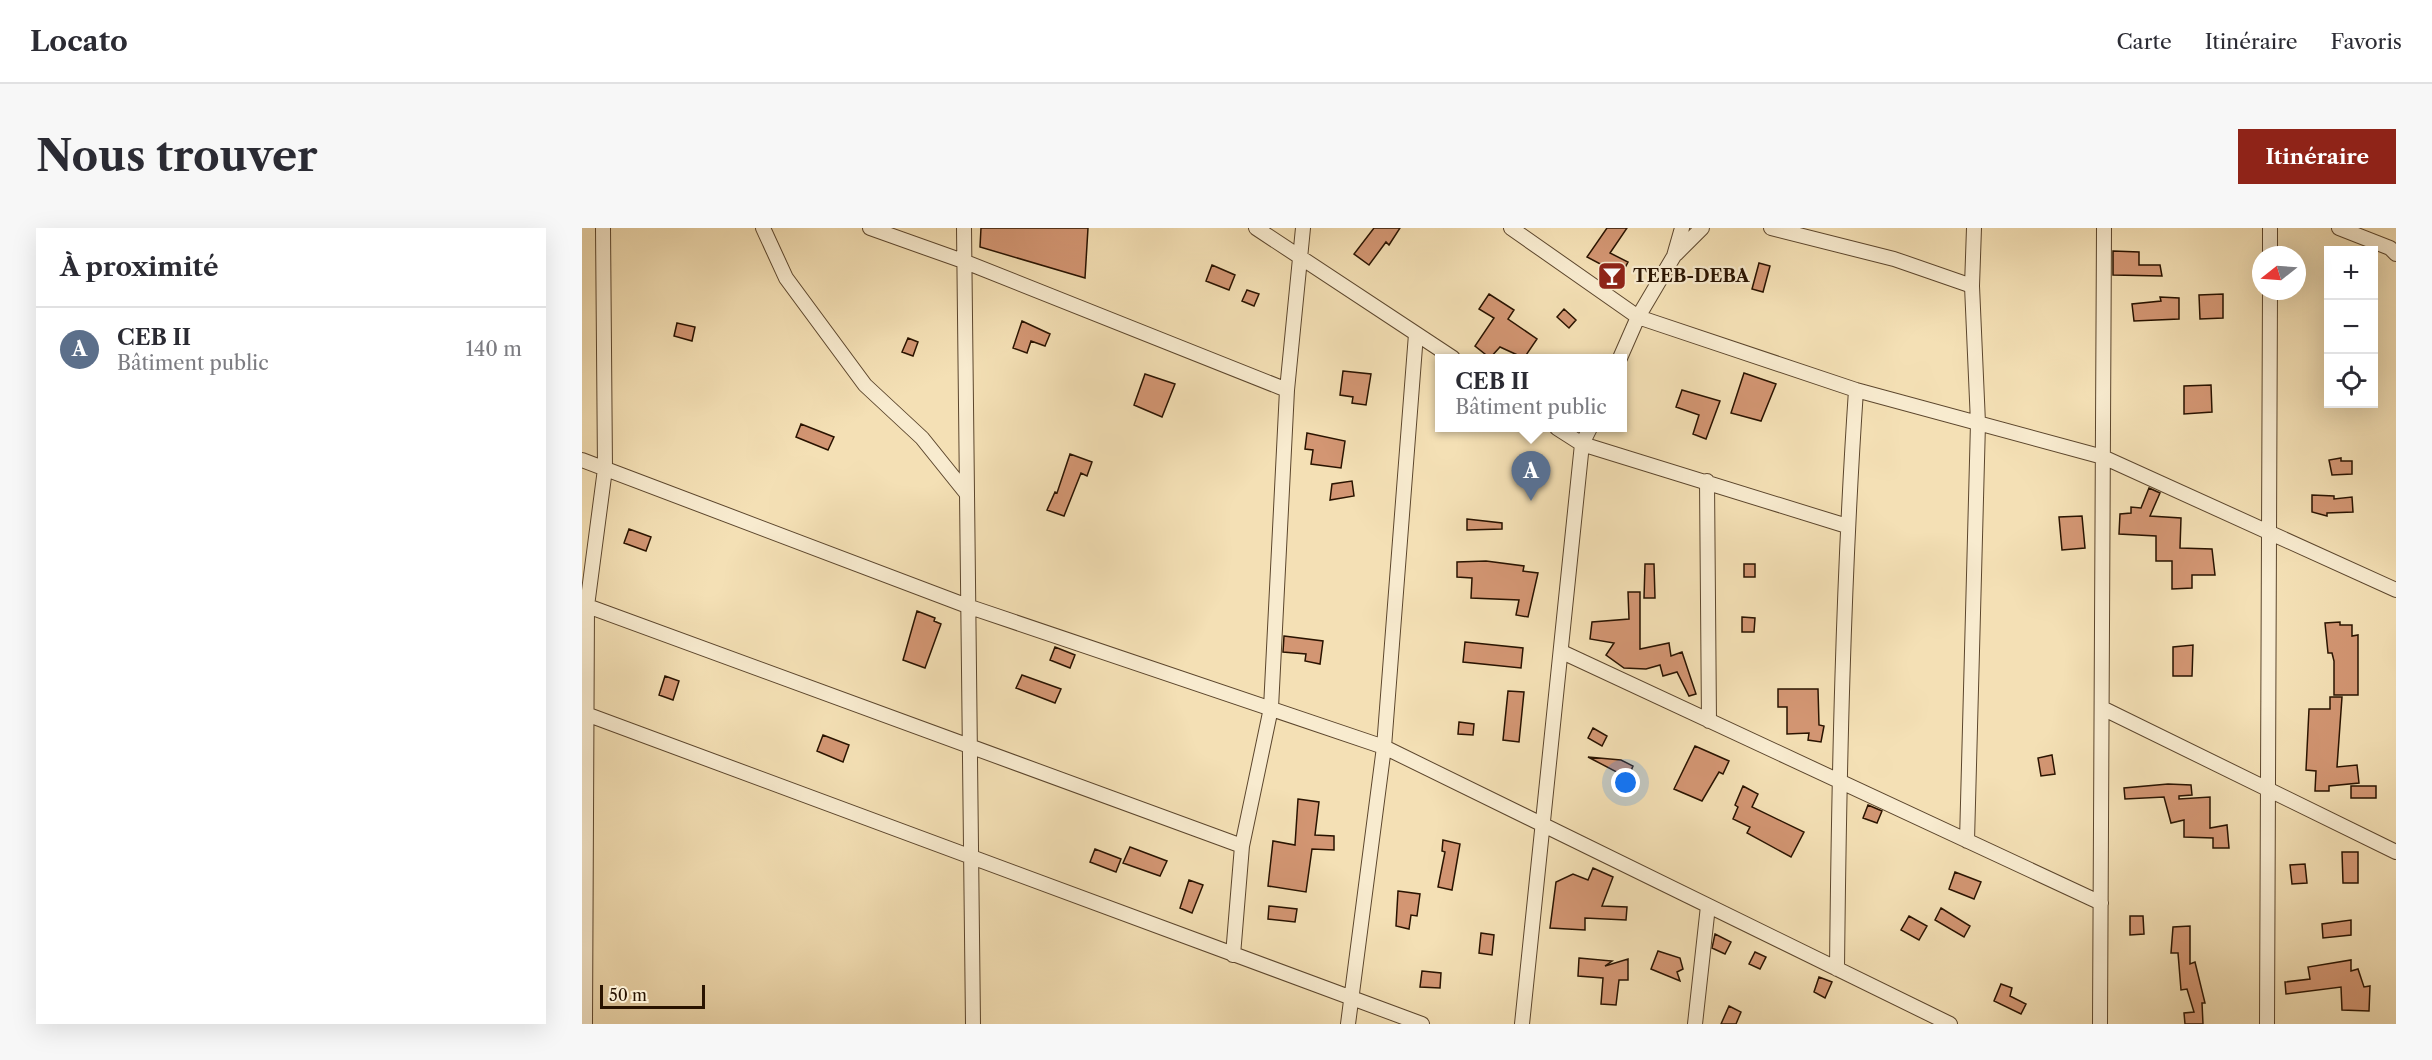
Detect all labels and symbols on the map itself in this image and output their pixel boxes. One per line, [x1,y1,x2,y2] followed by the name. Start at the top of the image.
[2252,246,2306,300] north arrow
[1596,260,1628,292] bar icon: TEEB-DEBA
[1633,265,1751,287] place label: TEEB-DEBA
[1512,452,1550,501] pin: A
[1611,768,1640,797] your location
[600,982,705,1010] scale bar

